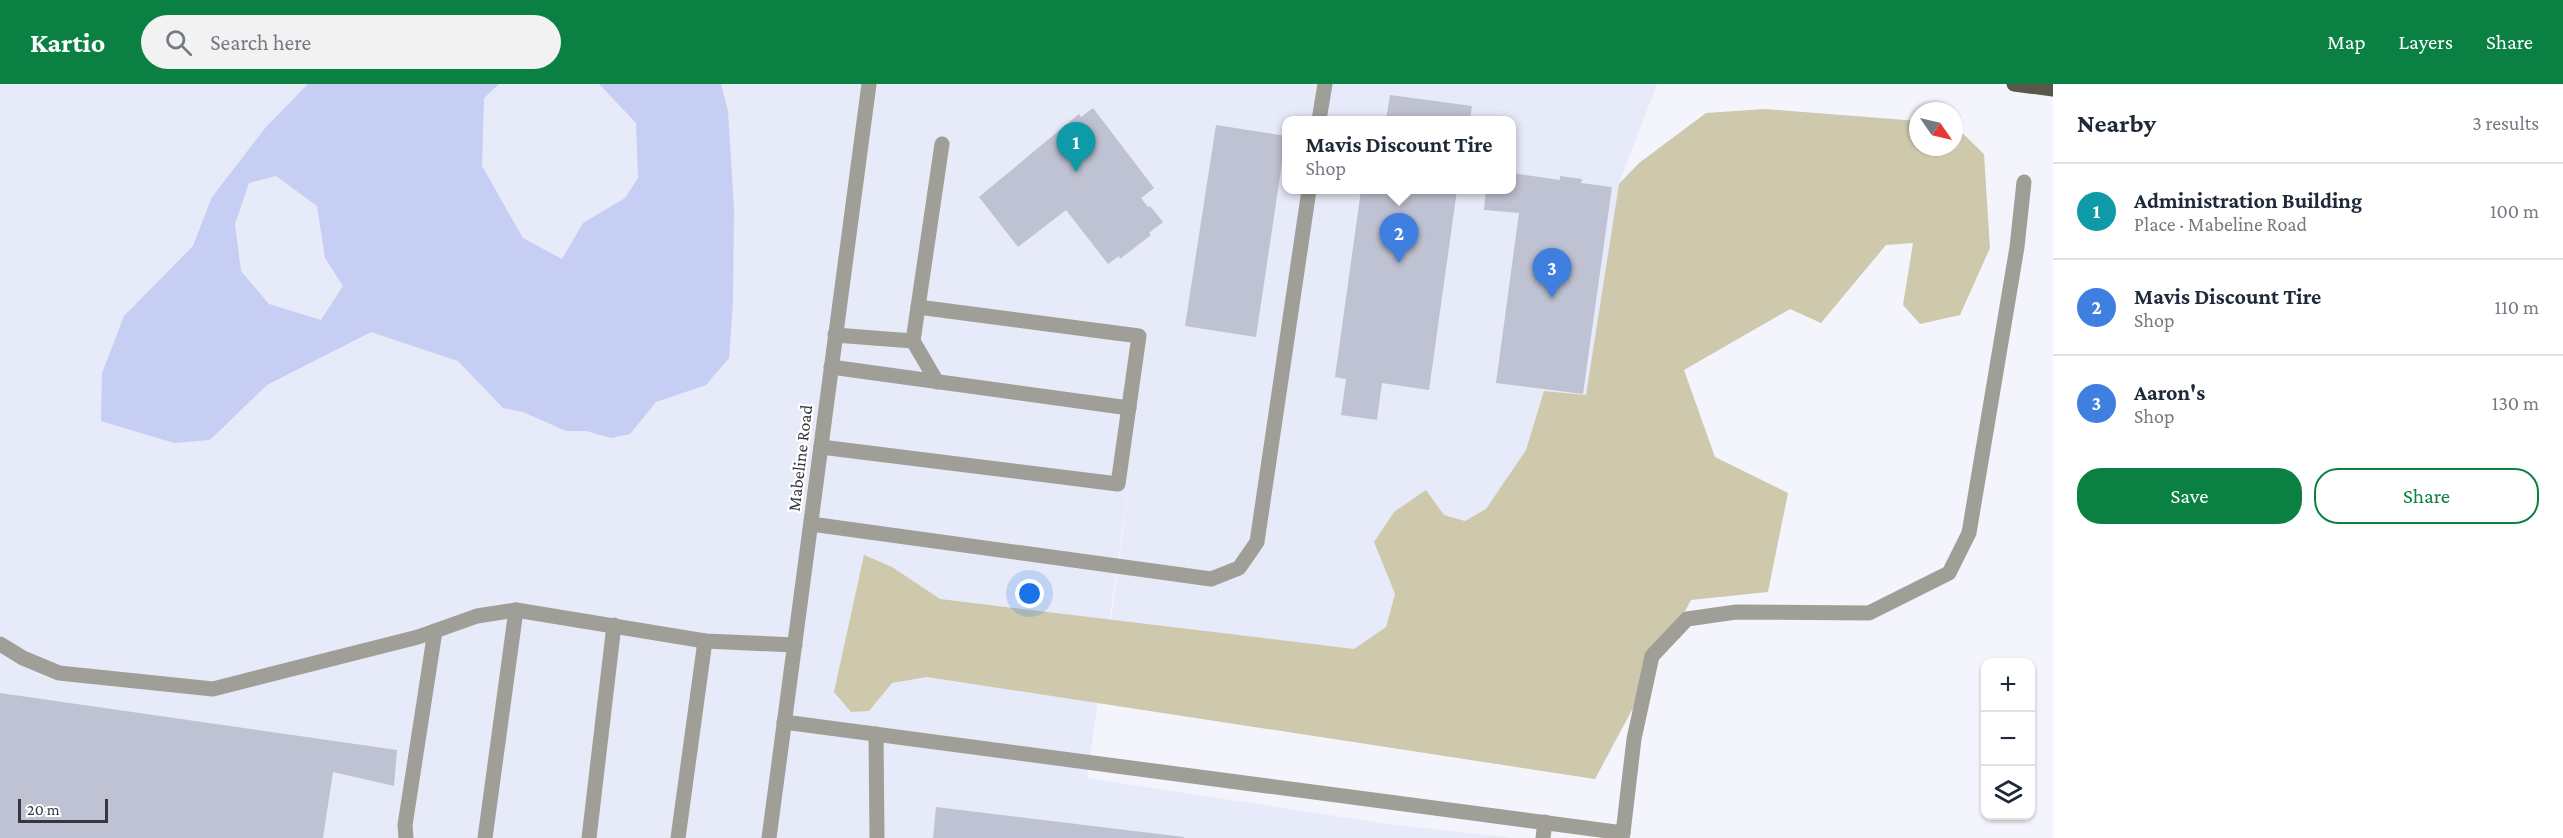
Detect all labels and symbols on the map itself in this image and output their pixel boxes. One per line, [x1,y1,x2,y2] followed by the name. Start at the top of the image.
[1909,102,1963,156] north arrow
[1056,122,1096,172] pin: 1
[1380,214,1418,263] pin: 2
[1532,248,1572,298] pin: 3
[784,403,817,512] street label: Mabeline Road
[1015,579,1044,608] your location
[18,796,108,824] scale bar

